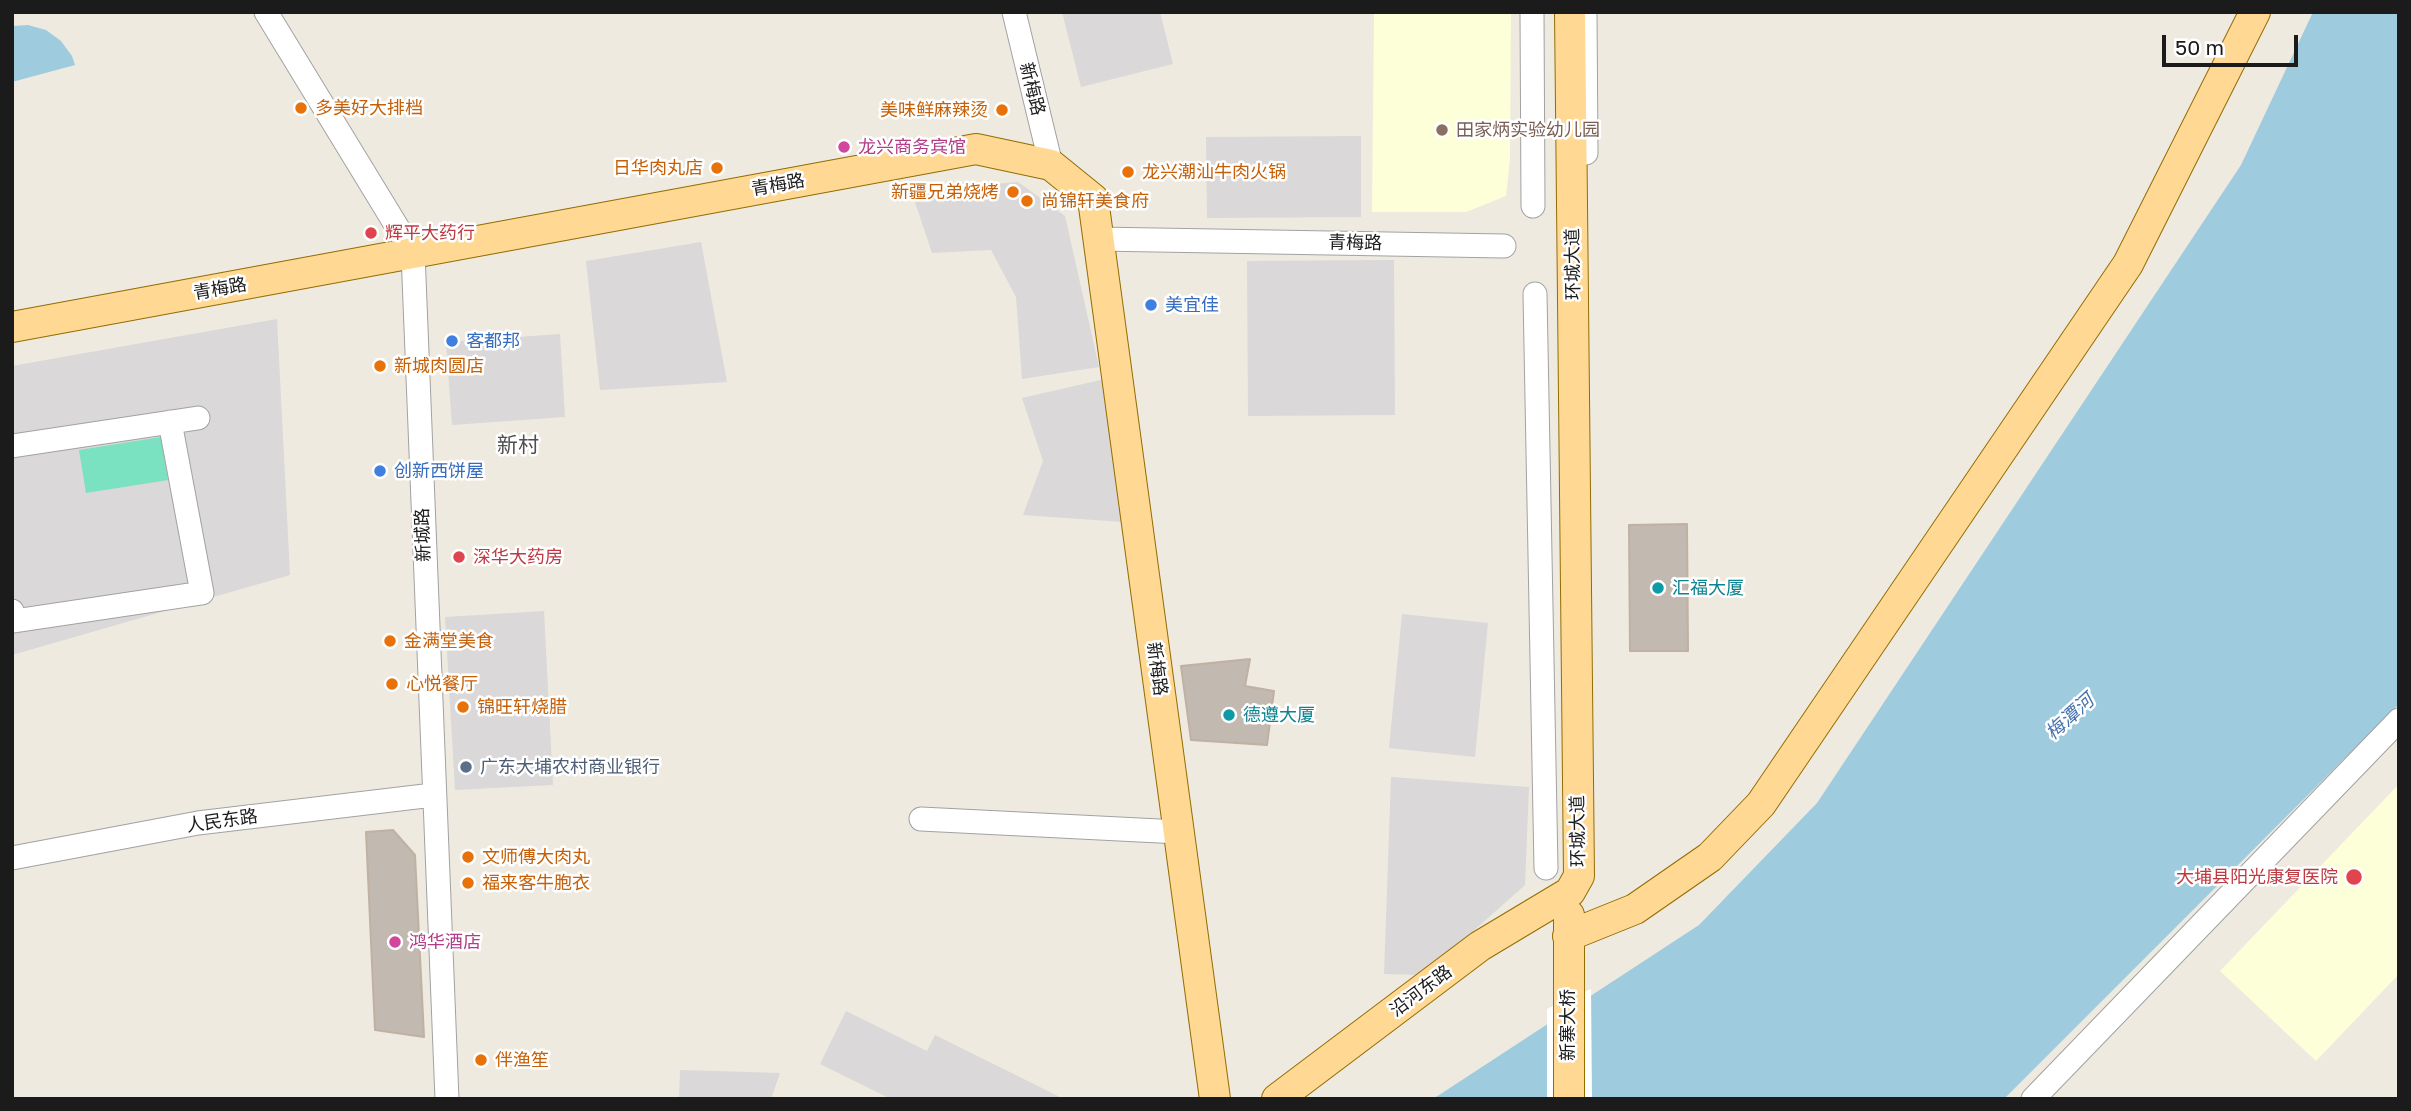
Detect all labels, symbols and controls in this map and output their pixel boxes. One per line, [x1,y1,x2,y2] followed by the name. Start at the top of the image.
[2166,21,2302,65] scale bar
[2175,34,2224,60] text: 50 m
[1015,60,1049,118] street label: 新梅路
[315,97,423,119] place label: 多美好大排档
[880,99,988,121] place label: 美味鲜麻辣烫
[293,100,309,116] marker: 多美好大排档
[994,102,1010,118] marker: 美味鲜麻辣烫
[1456,119,1600,141] place label: 田家炳实验幼儿园
[1434,122,1450,138] marker: 田家炳实验幼儿园
[858,136,966,158] place label: 龙兴商务宾馆
[836,139,852,155] marker: 龙兴商务宾馆
[613,157,703,179] place label: 日华肉丸店
[709,160,725,176] marker: 日华肉丸店
[1142,161,1286,183] place label: 龙兴潮汕牛肉火锅
[1120,164,1136,180] marker: 龙兴潮汕牛肉火锅
[750,170,806,200] street label: 青梅路
[891,181,999,203] place label: 新疆兄弟烧烤
[1005,184,1021,200] marker: 新疆兄弟烧烤
[1041,190,1149,212] place label: 尚锦轩美食府
[1019,193,1035,209] marker: 尚锦轩美食府
[385,222,475,244] place label: 辉平大药行
[363,225,379,241] marker: 辉平大药行
[1562,228,1584,300] street label: 环城大道
[1328,232,1382,254] street label: 青梅路
[192,274,248,304] street label: 青梅路
[1165,294,1219,316] place label: 美宜佳
[1143,297,1159,313] marker: 美宜佳
[466,330,520,352] place label: 客都邦
[444,333,460,349] marker: 客都邦
[394,355,484,377] place label: 新城肉圆店
[372,358,388,374] marker: 新城肉圆店
[497,432,539,458] district label: 新村
[394,460,484,482] place label: 创新西饼屋
[372,463,388,479] marker: 创新西饼屋
[411,508,435,562] street label: 新城路
[473,546,563,568] place label: 深华大药房
[451,549,467,565] marker: 深华大药房
[1672,577,1744,599] place label: 汇福大厦
[1650,580,1666,596] marker: 汇福大厦
[404,630,494,652] place label: 金满堂美食
[382,633,398,649] marker: 金满堂美食
[1143,641,1171,697] street label: 新梅路
[406,673,478,695] place label: 心悦餐厅
[384,676,400,692] marker: 心悦餐厅
[2041,689,2099,745] water label: 梅潭河
[477,696,567,718] place label: 锦旺轩烧腊
[455,699,471,715] marker: 锦旺轩烧腊
[1243,704,1315,726] place label: 德遵大厦
[1221,707,1237,723] marker: 德遵大厦
[480,756,660,778] place label: 广东大埔农村商业银行
[458,759,474,775] marker: 广东大埔农村商业银行
[1567,795,1589,867] street label: 环城大道
[185,805,259,837] street label: 人民东路
[482,846,590,868] place label: 文师傅大肉丸
[460,849,476,865] marker: 文师傅大肉丸
[2176,866,2338,888] place label: 大埔县阳光康复医院
[2344,867,2364,887] marker: 大埔县阳光康复医院
[482,872,590,894] place label: 福来客牛胞衣
[460,875,476,891] marker: 福来客牛胞衣
[409,931,481,953] place label: 鸿华酒店
[387,934,403,950] marker: 鸿华酒店
[1386,961,1456,1021] street label: 沿河东路
[1557,989,1579,1061] street label: 新寨大桥
[495,1049,549,1071] place label: 伴渔笙
[473,1052,489,1068] marker: 伴渔笙

